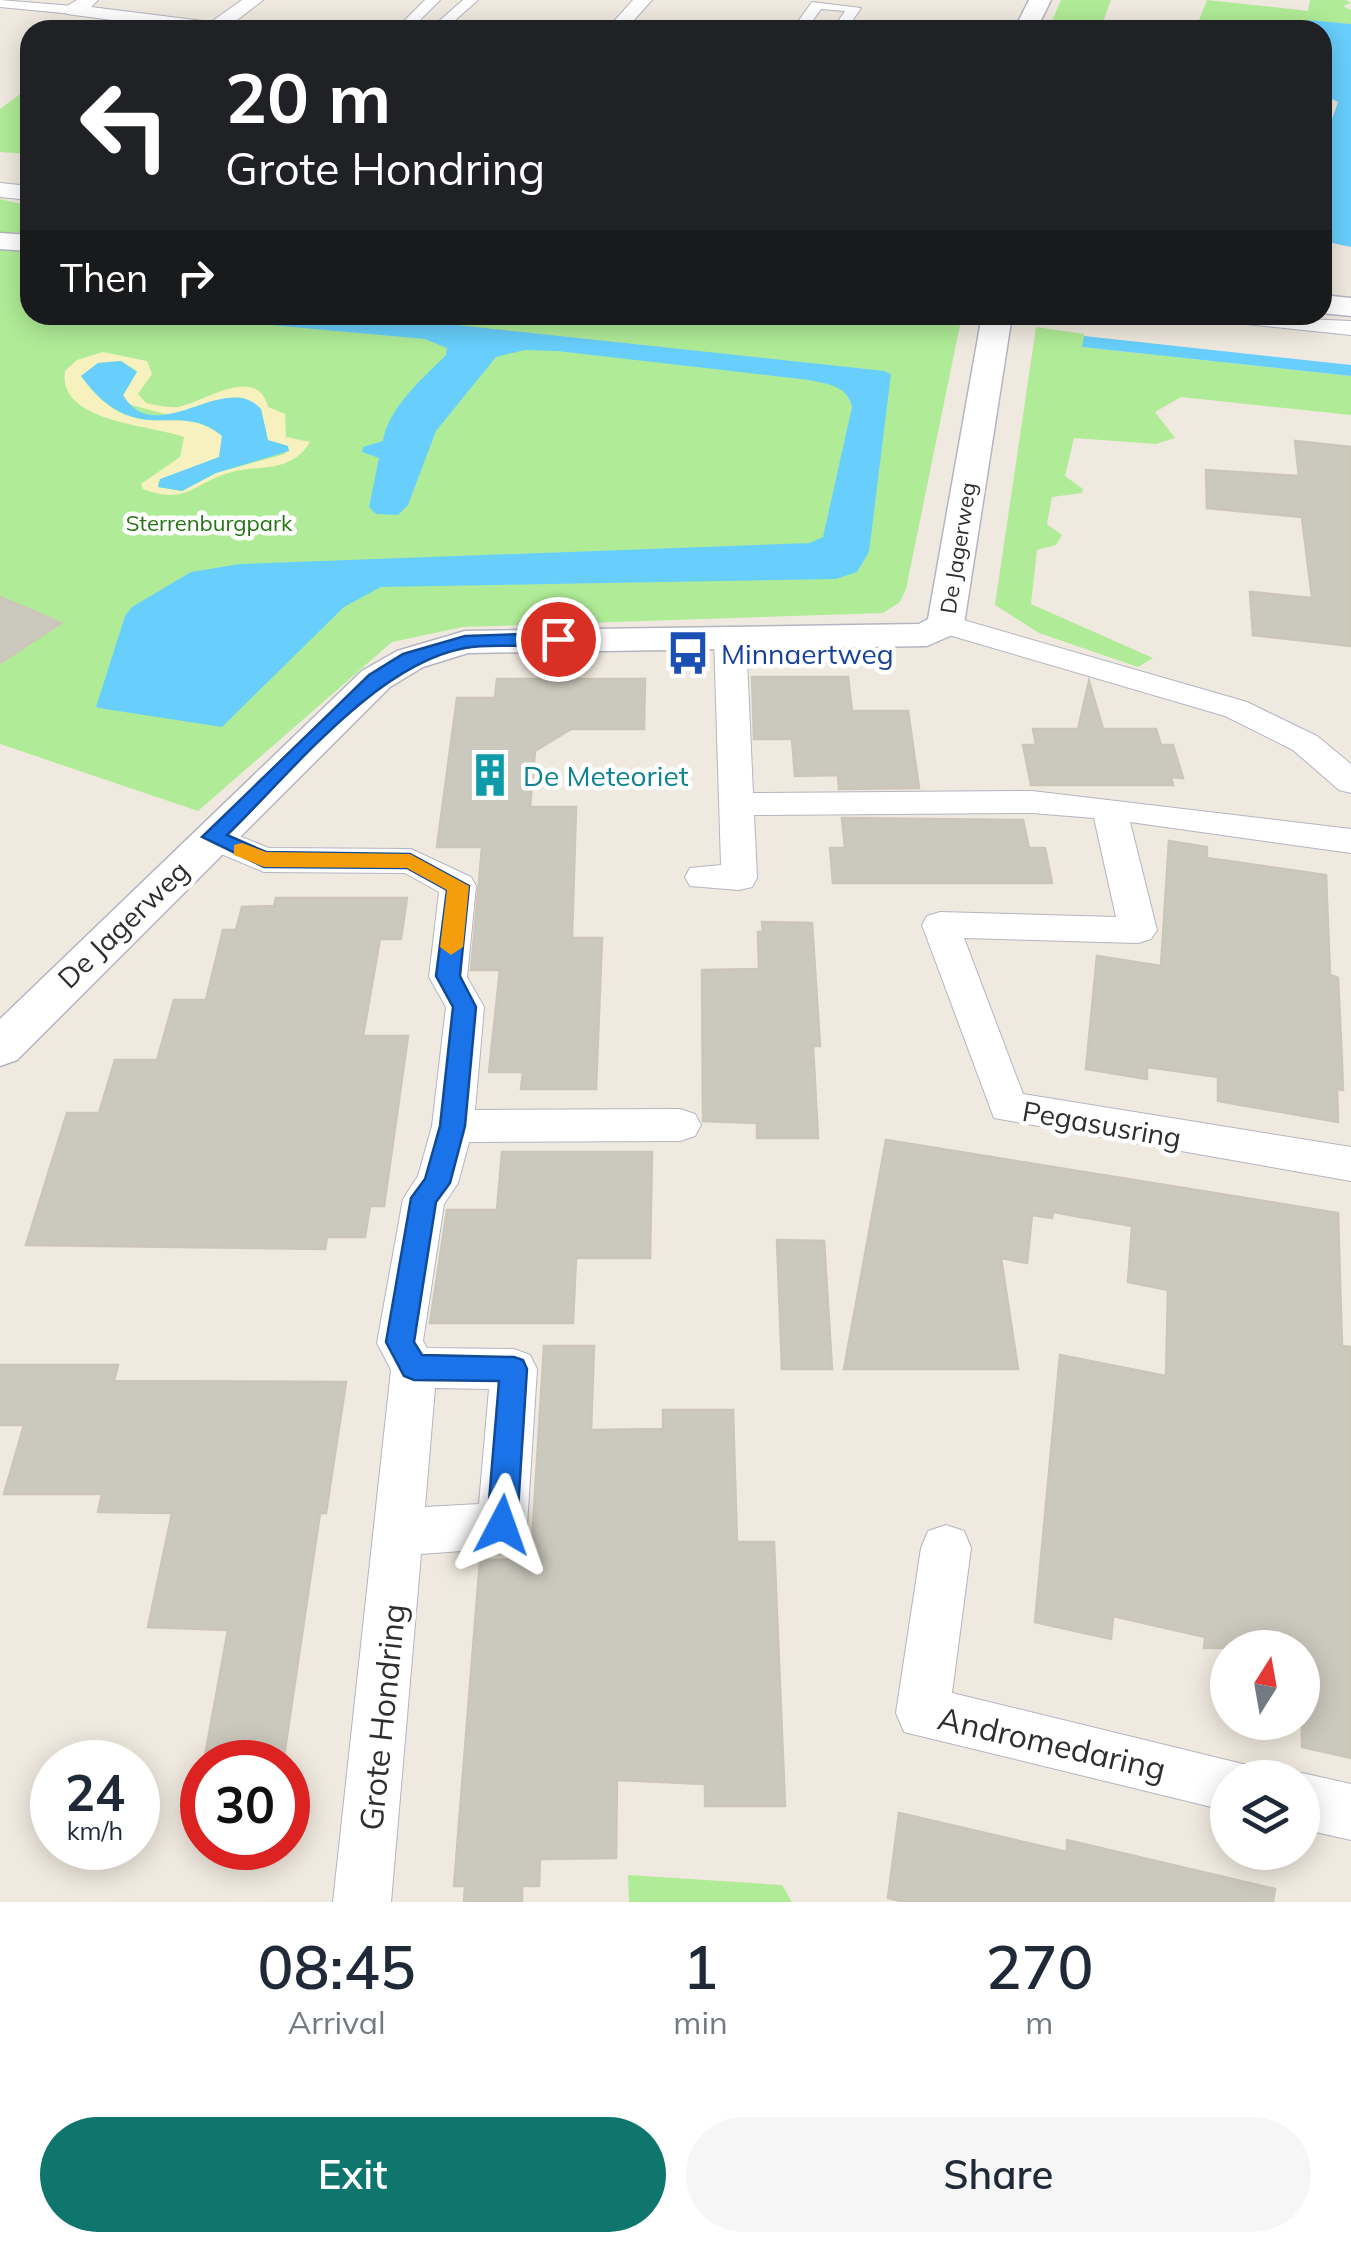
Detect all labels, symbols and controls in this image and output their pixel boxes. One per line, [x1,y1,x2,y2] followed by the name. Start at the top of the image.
[225,53,391,141] text: 20 m
[60,60,190,190] icon: left
[225,140,545,196] text: Grote Hondring
[168,250,223,305] icon: right
[60,254,148,302] text: Then
[934,480,982,616] street label: De Jagerweg
[126,509,293,537] park label: Sterrenburgpark
[516,597,601,682] pin
[531,612,586,667] icon: arrive
[664,629,712,677] bus stop icon: Minnaertweg
[721,636,894,671] place label: Minnaertweg
[466,751,514,799] building icon: De Meteoriet
[523,758,689,793] place label: De Meteoriet
[50,853,196,995] street label: De Jagerweg
[1020,1093,1184,1155] street label: Pegasusring
[450,1473,554,1577] position arrow
[350,1602,414,1832] street label: Grote Hondring
[1210,1630,1320,1740] north arrow
[1210,1630,1320,1870] map controls
[934,1697,1170,1789] street label: Andromedaring
[180,1740,310,1870] speed limit sign: 30
[1210,1760,1320,1870] button: layers
[65,1761,125,1824] text: 24
[67,1815,123,1846] text: km/h
[258,1929,416,2004] text: 08:45
[683,1929,719,2004] text: 1
[985,1929,1093,2004] text: 270
[288,2002,386,2042] text: Arrival
[673,2002,728,2042] text: min
[1025,2002,1053,2042] text: m
[40,2117,666,2232] button: Exit
[686,2117,1311,2232] button: Share

